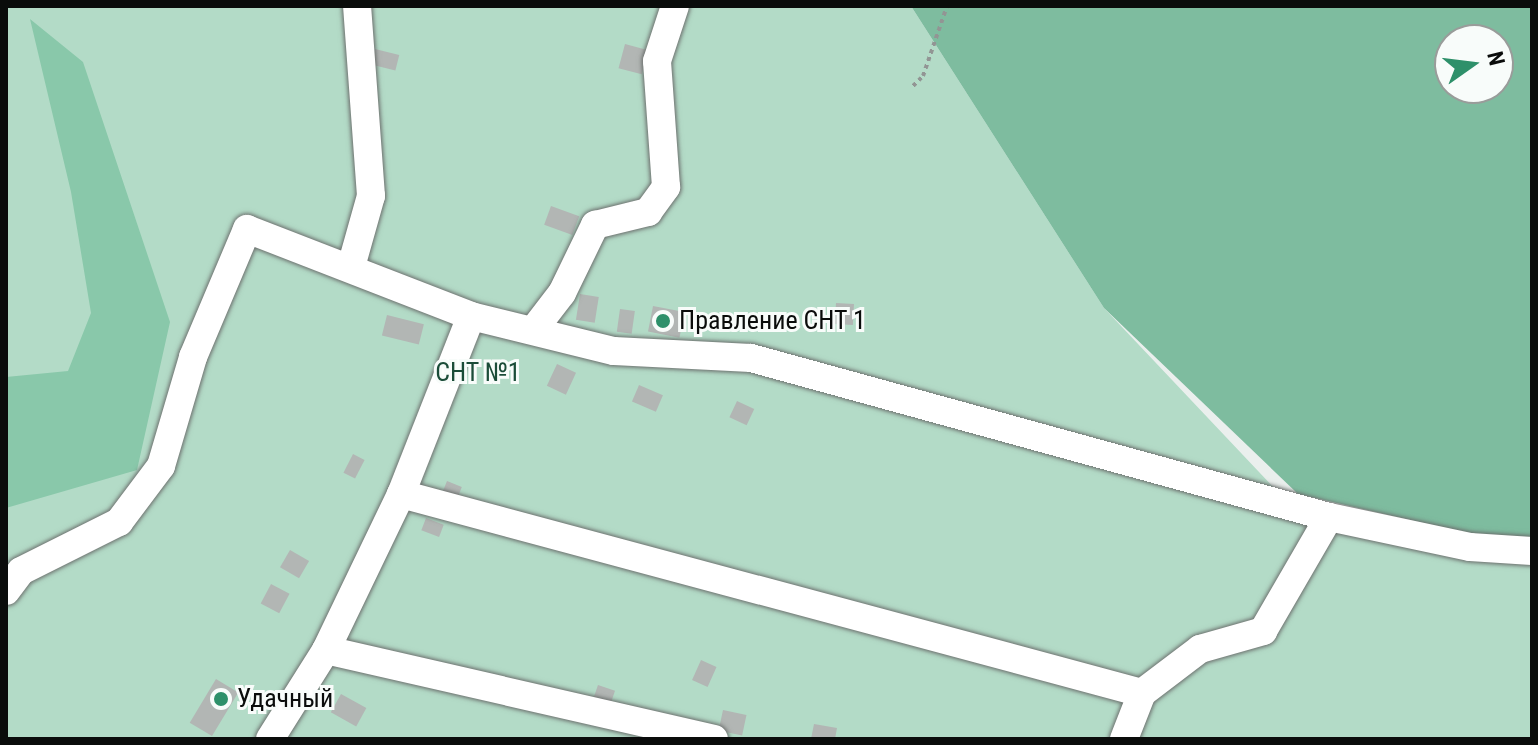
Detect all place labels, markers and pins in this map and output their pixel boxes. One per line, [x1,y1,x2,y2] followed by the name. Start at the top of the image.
[679,305,866,337] place label: Правление СНТ 1
[654,312,672,330] marker: Правление СНТ 1
[237,683,333,715] place label: Удачный
[212,690,230,708] marker: Удачный

